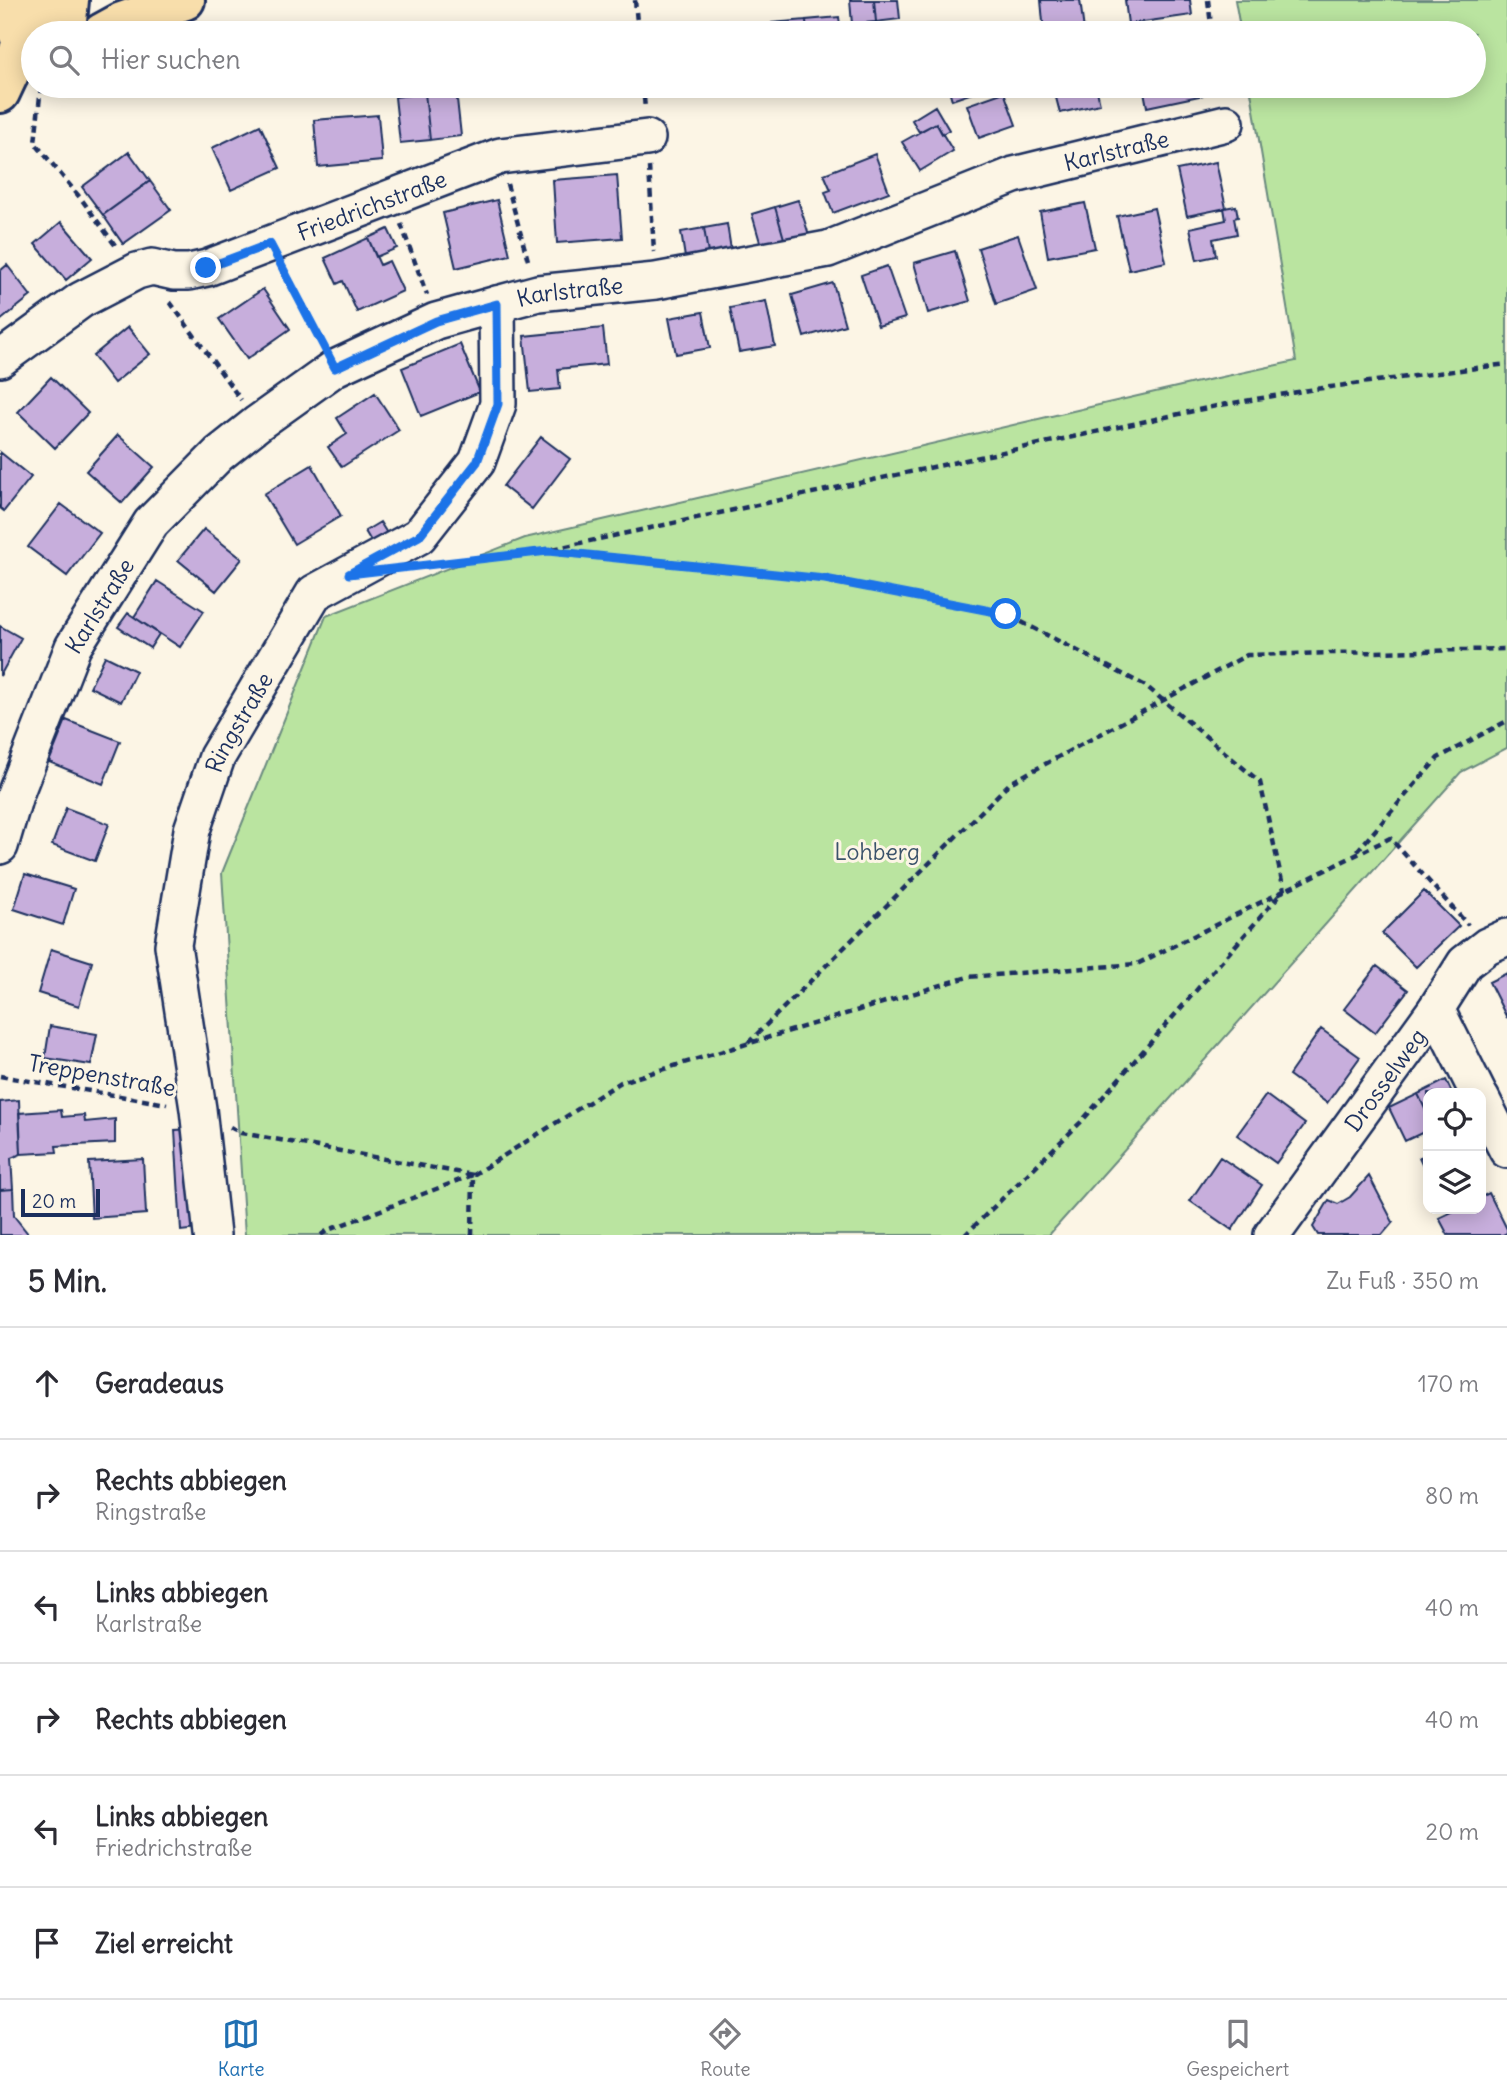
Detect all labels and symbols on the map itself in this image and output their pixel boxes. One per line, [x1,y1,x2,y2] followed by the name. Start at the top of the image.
[1061,123,1172,177] street label: Karlstraße
[293,163,450,247] street label: Friedrichstraße
[190,252,221,283] route end
[513,270,625,313] street label: Karlstraße
[58,553,140,659] street label: Karlstraße
[990,598,1021,629] route start
[198,667,279,776] street label: Ringstraße
[834,837,920,866] park label: Lohberg
[1338,1022,1432,1137] street label: Drosselweg
[26,1048,178,1102] street label: Treppenstraße
[21,1186,100,1218] scale bar

